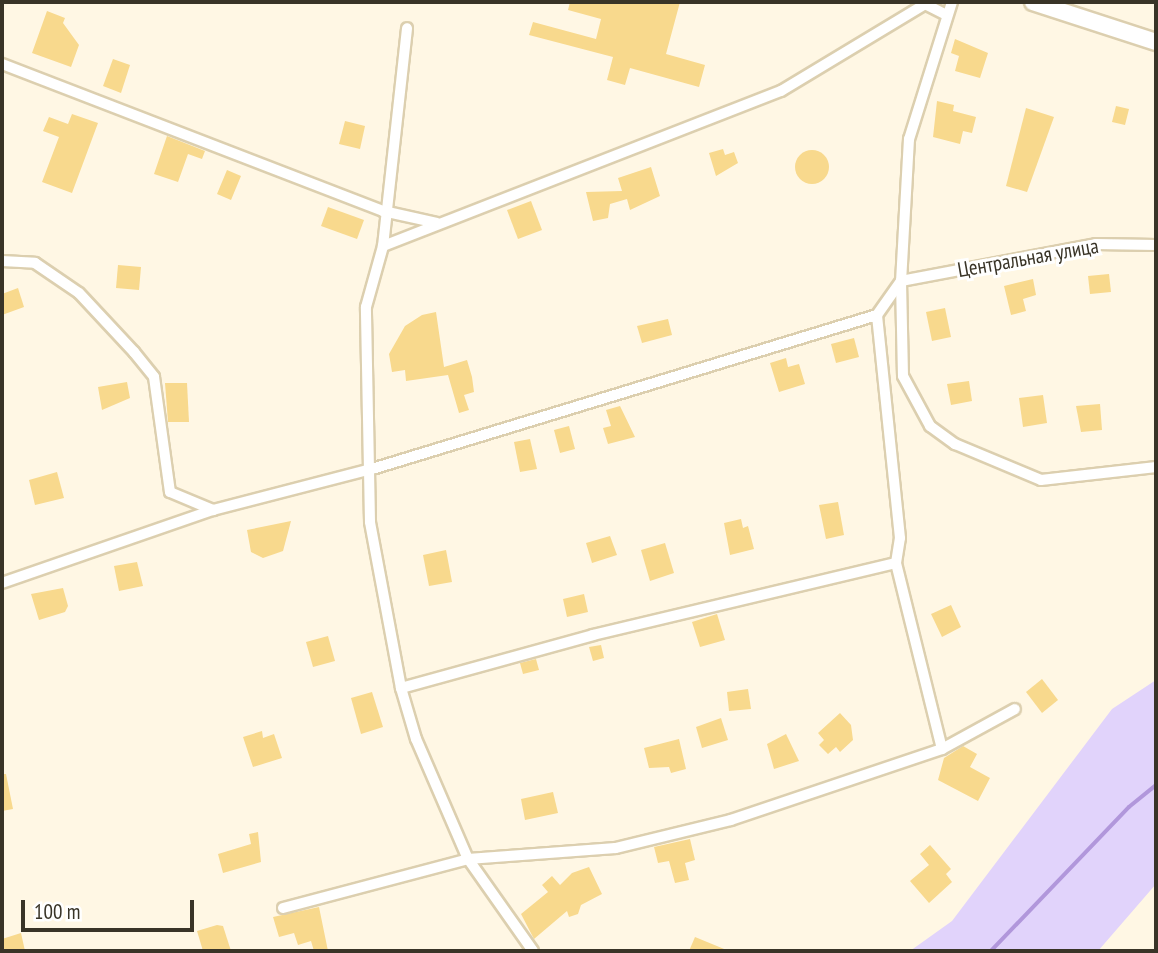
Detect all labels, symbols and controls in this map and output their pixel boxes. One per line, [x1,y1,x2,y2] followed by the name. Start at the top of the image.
[955,233,1101,283] street label: Центральная улица
[24,886,198,930] scale bar
[34,898,80,925] text: 100 m

